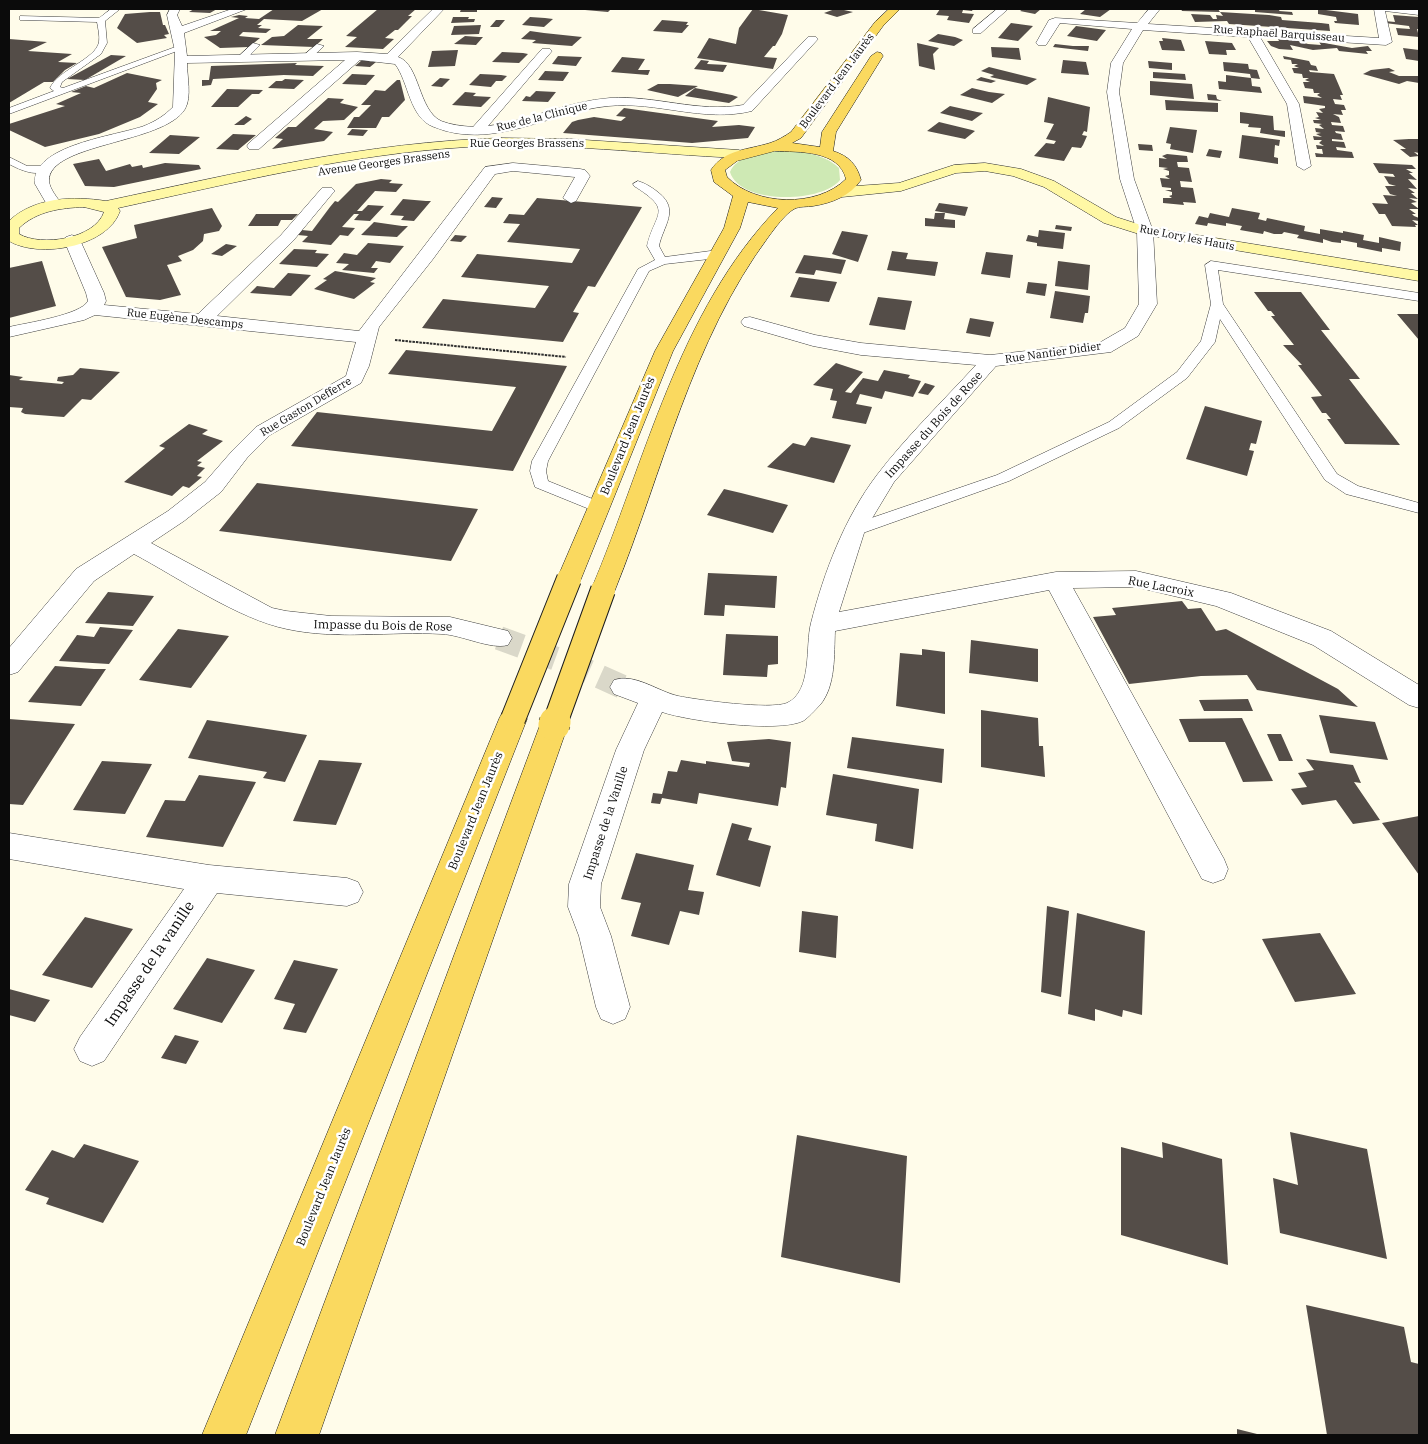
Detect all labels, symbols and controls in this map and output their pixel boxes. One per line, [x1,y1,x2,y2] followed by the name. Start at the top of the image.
[1213,23,1345,45] street label: Rue Raphaël Barquisseau
[797,31,877,131] street label: Boulevard Jean Jaurès
[495,99,589,135] street label: Rue de la Clinique
[470,137,584,151] street label: Rue Georges Brassens
[317,147,451,179] street label: Avenue Georges Brassens
[1138,222,1236,254] street label: Rue Lory les Hauts
[126,306,244,332] street label: Rue Eugène Descamps
[1004,340,1102,366] street label: Rue Nantier Didier
[882,369,986,481] street label: Impasse du Bois de Rose
[258,374,354,440] street label: Rue Gaston Defferre
[598,375,658,497] street label: Boulevard Jean Jaurès
[1127,574,1195,600] street label: Rue Lacroix
[314,618,452,634] street label: Impasse du Bois de Rose
[446,750,506,872] street label: Boulevard Jean Jaurès
[581,764,631,882] street label: Impasse de la Vanille
[101,898,199,1030] street label: Impasse de la vanille
[294,1126,354,1248] street label: Boulevard Jean Jaurès

